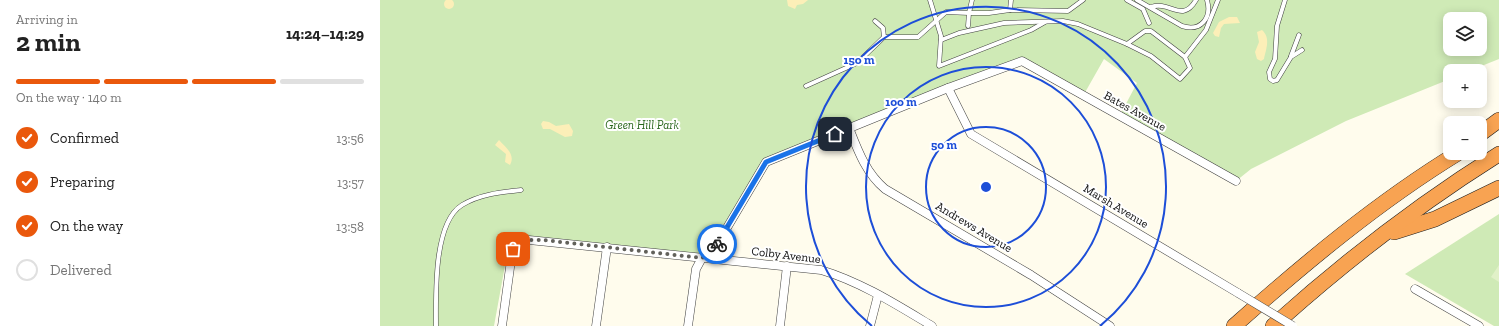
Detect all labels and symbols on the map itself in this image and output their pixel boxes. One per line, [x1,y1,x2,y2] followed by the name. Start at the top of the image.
[844,53,875,67] text: 150 m
[1102,88,1169,134] street label: Bates Avenue
[885,95,917,109] text: 100 m
[818,117,852,151] pin
[605,118,679,132] park label: Green Hill Park
[931,138,957,152] text: 50 m
[979,180,993,194] centre of rings
[1081,181,1151,231] street label: Marsh Avenue
[933,199,1015,255] street label: Andrews Avenue
[697,224,737,264] courier
[496,232,530,266] pin
[751,244,822,266] street label: Colby Avenue

